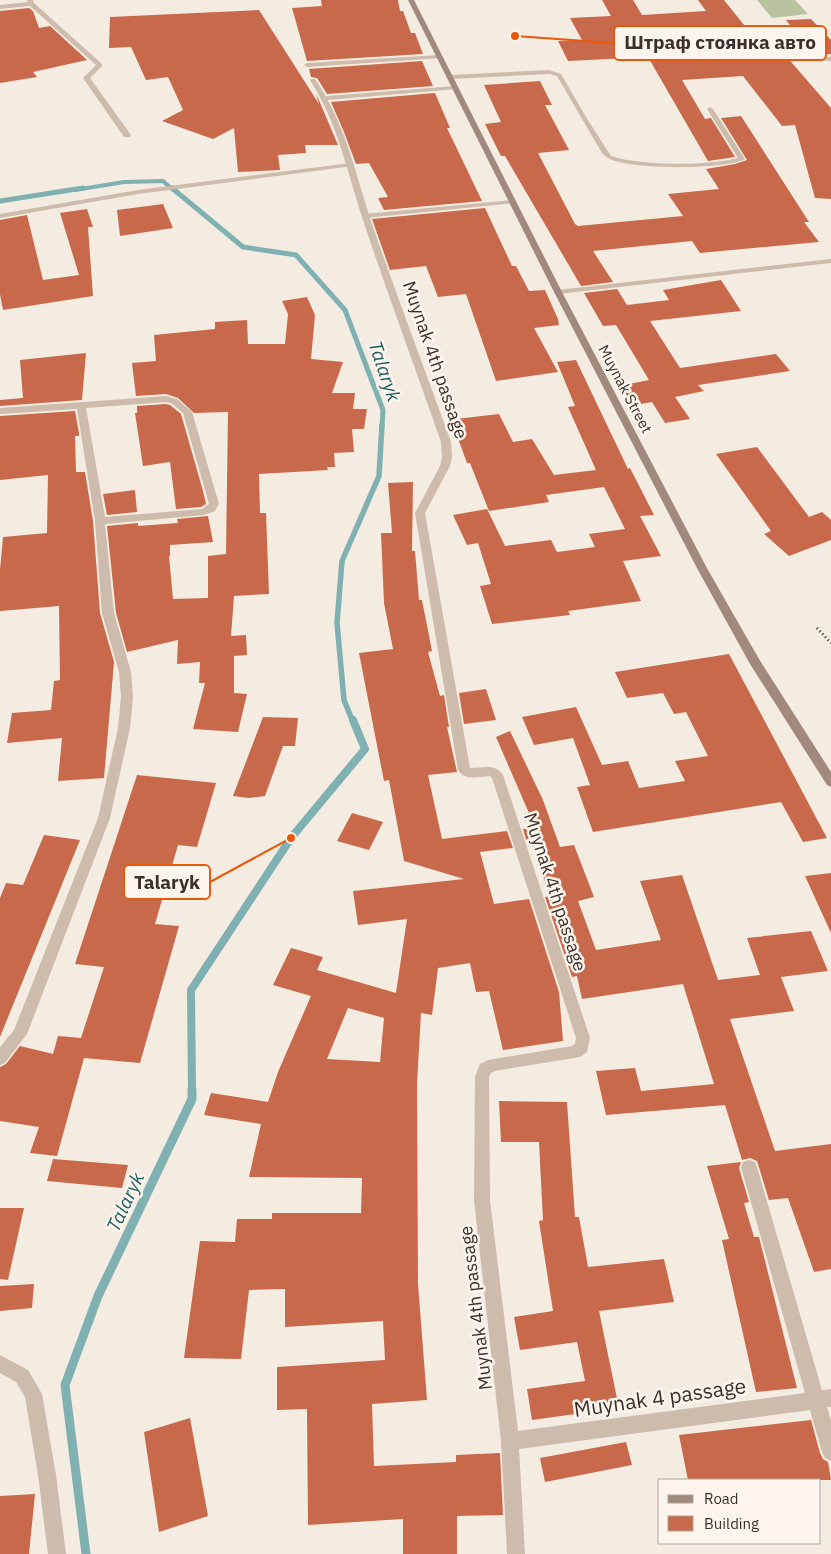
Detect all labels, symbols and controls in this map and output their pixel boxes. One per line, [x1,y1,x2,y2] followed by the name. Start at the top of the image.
[614,26,826,60] callout: Штраф стоянка авто
[624,30,816,54] text: Штраф стоянка авто
[398,278,473,442] street label: Muynak 4th passage
[363,337,407,406] water label: Talaryk
[594,341,657,436] street label: Muynak Street
[519,810,592,974] street label: Muynak 4th passage
[124,865,210,899] callout: Talaryk
[134,870,200,894] text: Talaryk
[101,1167,150,1235] water label: Talaryk
[454,1224,497,1392] street label: Muynak 4th passage
[572,1371,748,1423] street label: Muynak 4 passage
[658,1479,821,1544] legend
[704,1489,739,1508] text: Road
[704,1514,759,1533] text: Building

